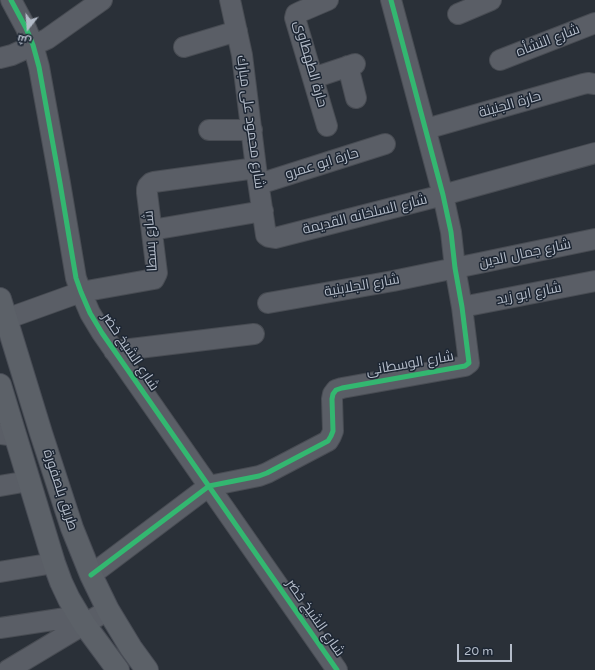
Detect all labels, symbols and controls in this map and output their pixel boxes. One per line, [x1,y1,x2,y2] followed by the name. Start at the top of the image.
[8,8,48,48] north arrow
[290,19,330,109] street label: حارة الطهطاوى
[514,21,582,61] street label: شارع النشأه
[16,32,33,48] text: ش
[232,54,268,190] street label: شارع محمود على مبارك
[477,88,543,122] street label: حارة الجنينة
[283,145,361,183] street label: حارة ابو عمرو
[301,191,429,239] street label: شارع السلخانه القديمة
[140,210,162,272] street label: شارع بسطا
[477,236,573,272] street label: شارع جمال الدين
[323,271,401,301] street label: شارع الجلابنية
[495,279,563,309] street label: شارع ابو زيد
[98,310,162,394] street label: شارع الشيخ خضر
[365,348,455,380] street label: شارع الوسطانى
[39,447,81,533] street label: طريق بلصفورة
[282,576,348,660] street label: شارع الشيخ خضر
[459,636,514,662] scale bar
[464,644,493,658] text: 20 m

